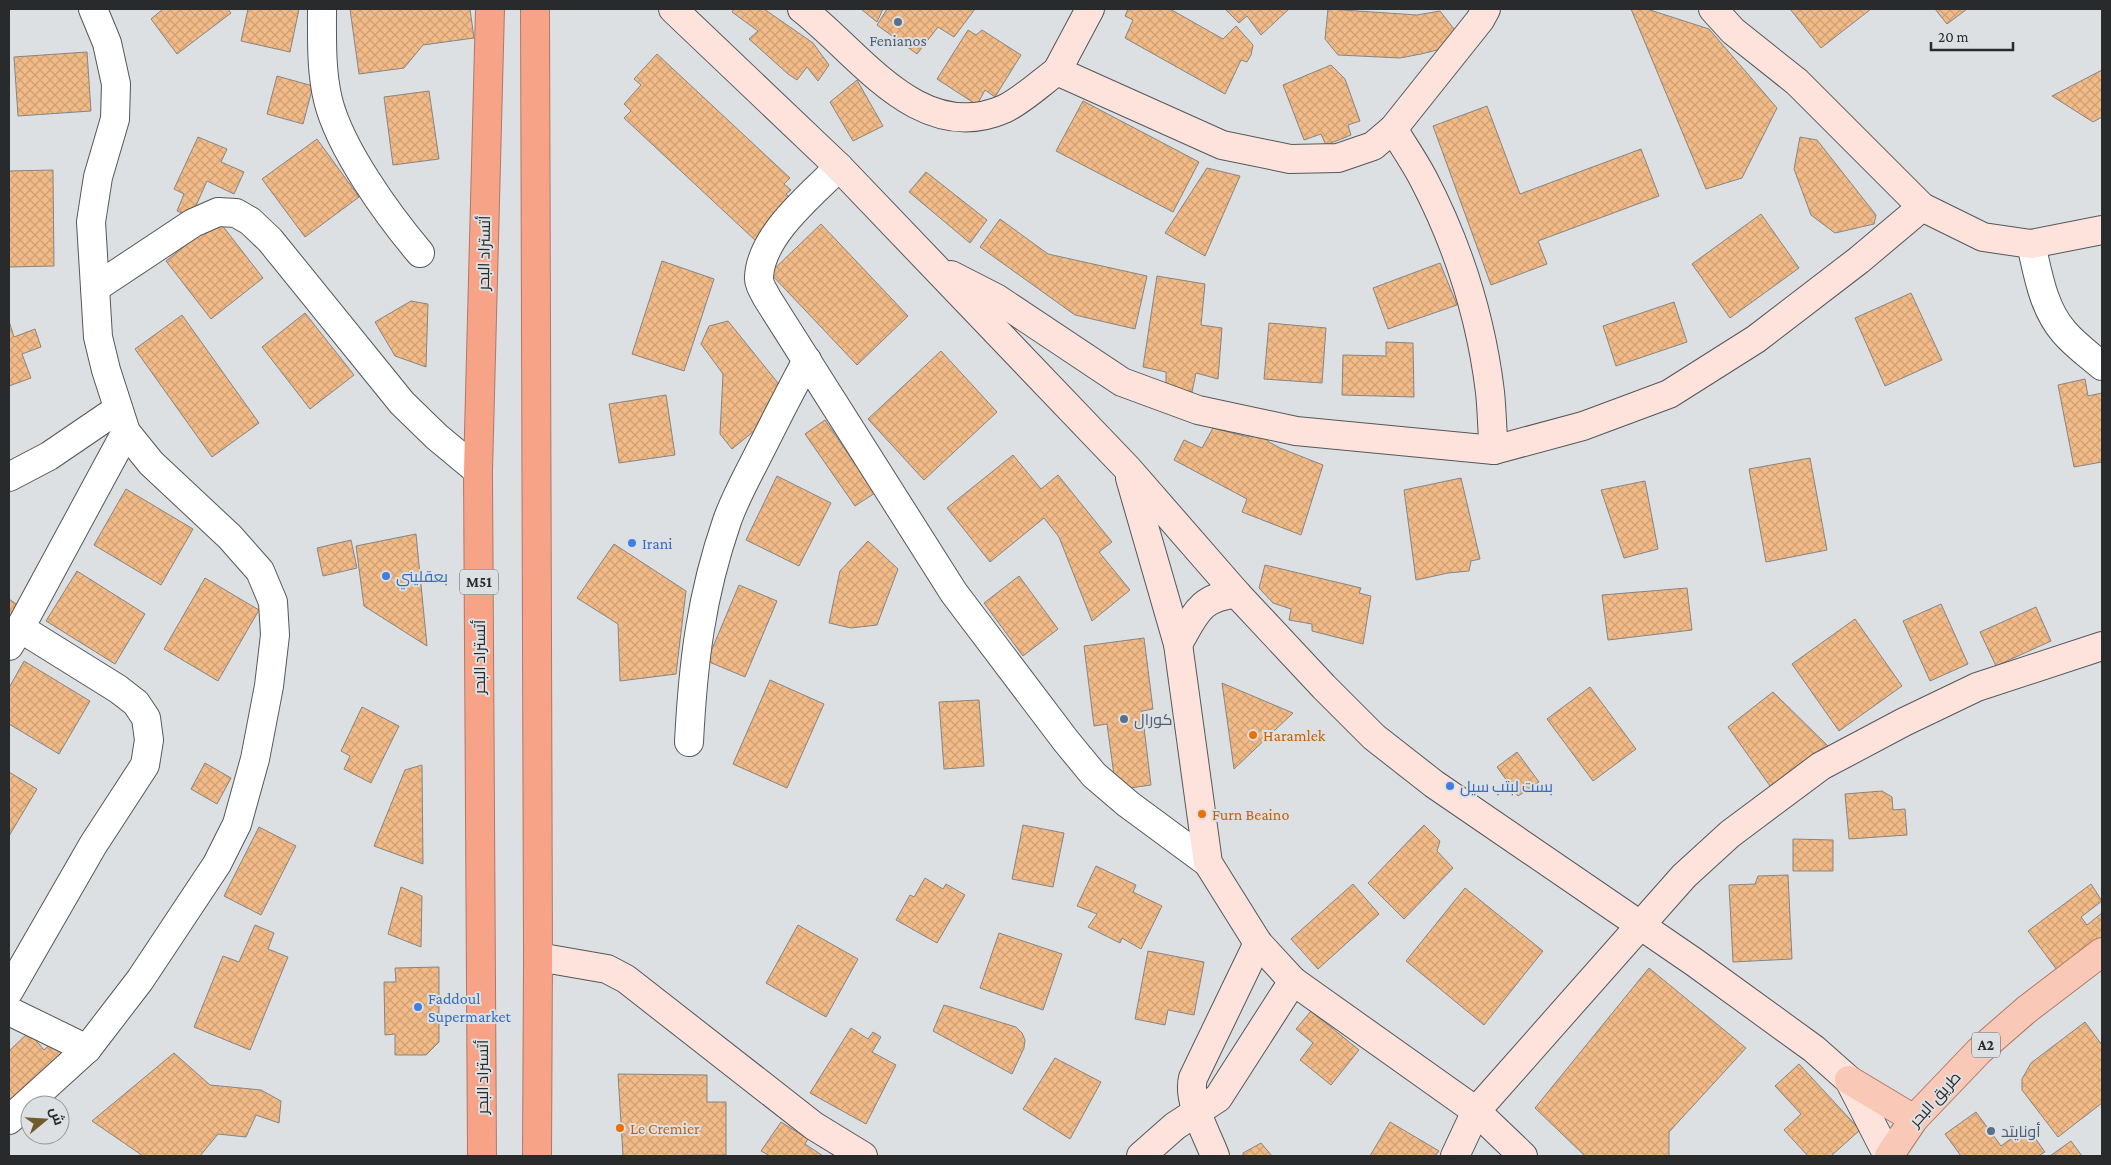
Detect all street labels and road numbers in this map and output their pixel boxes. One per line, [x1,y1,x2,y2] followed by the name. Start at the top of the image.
[474,215,494,292] street label: أتستراد البحر
[460,570,498,594] road number: M51
[470,620,489,695] street label: أتستراد البحر
[1972,1032,2000,1058] road number: A2
[473,1040,492,1115] street label: أتستراد البحر
[1905,1068,1965,1132] street label: طريق البحر

